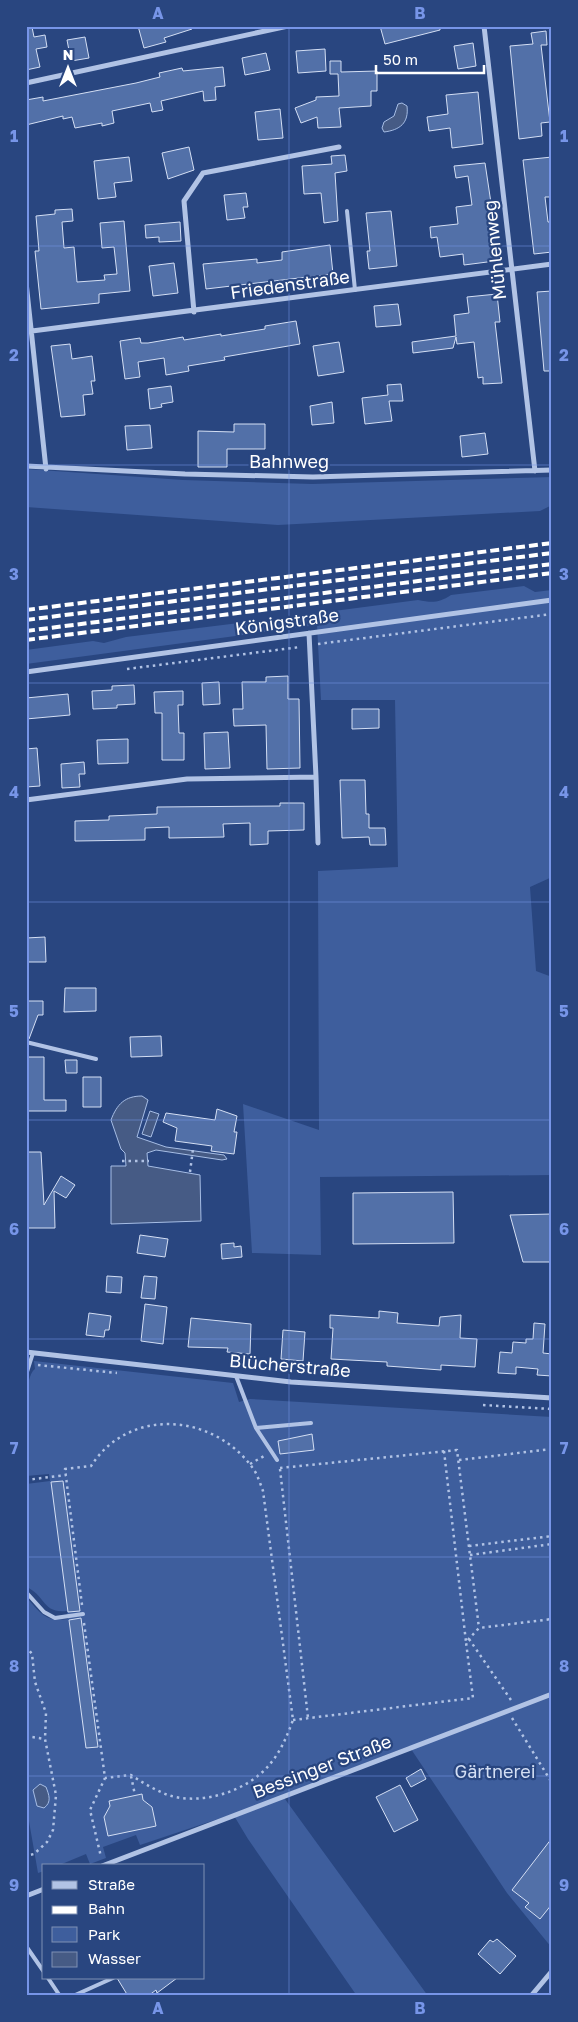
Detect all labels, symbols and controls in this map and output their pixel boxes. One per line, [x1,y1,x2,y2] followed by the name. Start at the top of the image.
[152,3,164,23] text: A
[414,3,426,23] text: B
[42,42,92,92] north arrow
[376,42,483,74] scale bar
[63,46,73,63] text: N
[383,50,418,68] text: 50 m
[10,126,18,146] text: 1
[560,126,568,146] text: 1
[478,199,510,301] street label: Mühlenweg
[229,265,351,303] street label: Friedenstraße
[9,345,19,365] text: 2
[559,345,569,365] text: 2
[249,450,329,472] street label: Bahnweg
[9,564,19,584] text: 3
[559,564,569,584] text: 3
[234,603,340,639] street label: Königstraße
[9,782,19,802] text: 4
[559,782,569,802] text: 4
[9,1001,19,1021] text: 5
[559,1001,569,1021] text: 5
[9,1219,19,1239] text: 6
[559,1219,569,1239] text: 6
[229,1349,352,1381] street label: Blücherstraße
[10,1438,19,1458] text: 7
[560,1438,569,1458] text: 7
[9,1656,19,1676] text: 8
[559,1656,569,1676] text: 8
[249,1729,394,1803] street label: Bessinger Straße
[454,1760,536,1782] park label: Gärtnerei
[42,1864,205,1980] legend
[9,1875,19,1895] text: 9
[88,1875,135,1893] text: Straße
[559,1875,569,1895] text: 9
[88,1899,125,1917] text: Bahn
[88,1925,121,1943] text: Park
[88,1949,141,1967] text: Wasser
[152,1998,164,2018] text: A
[414,1998,426,2018] text: B

